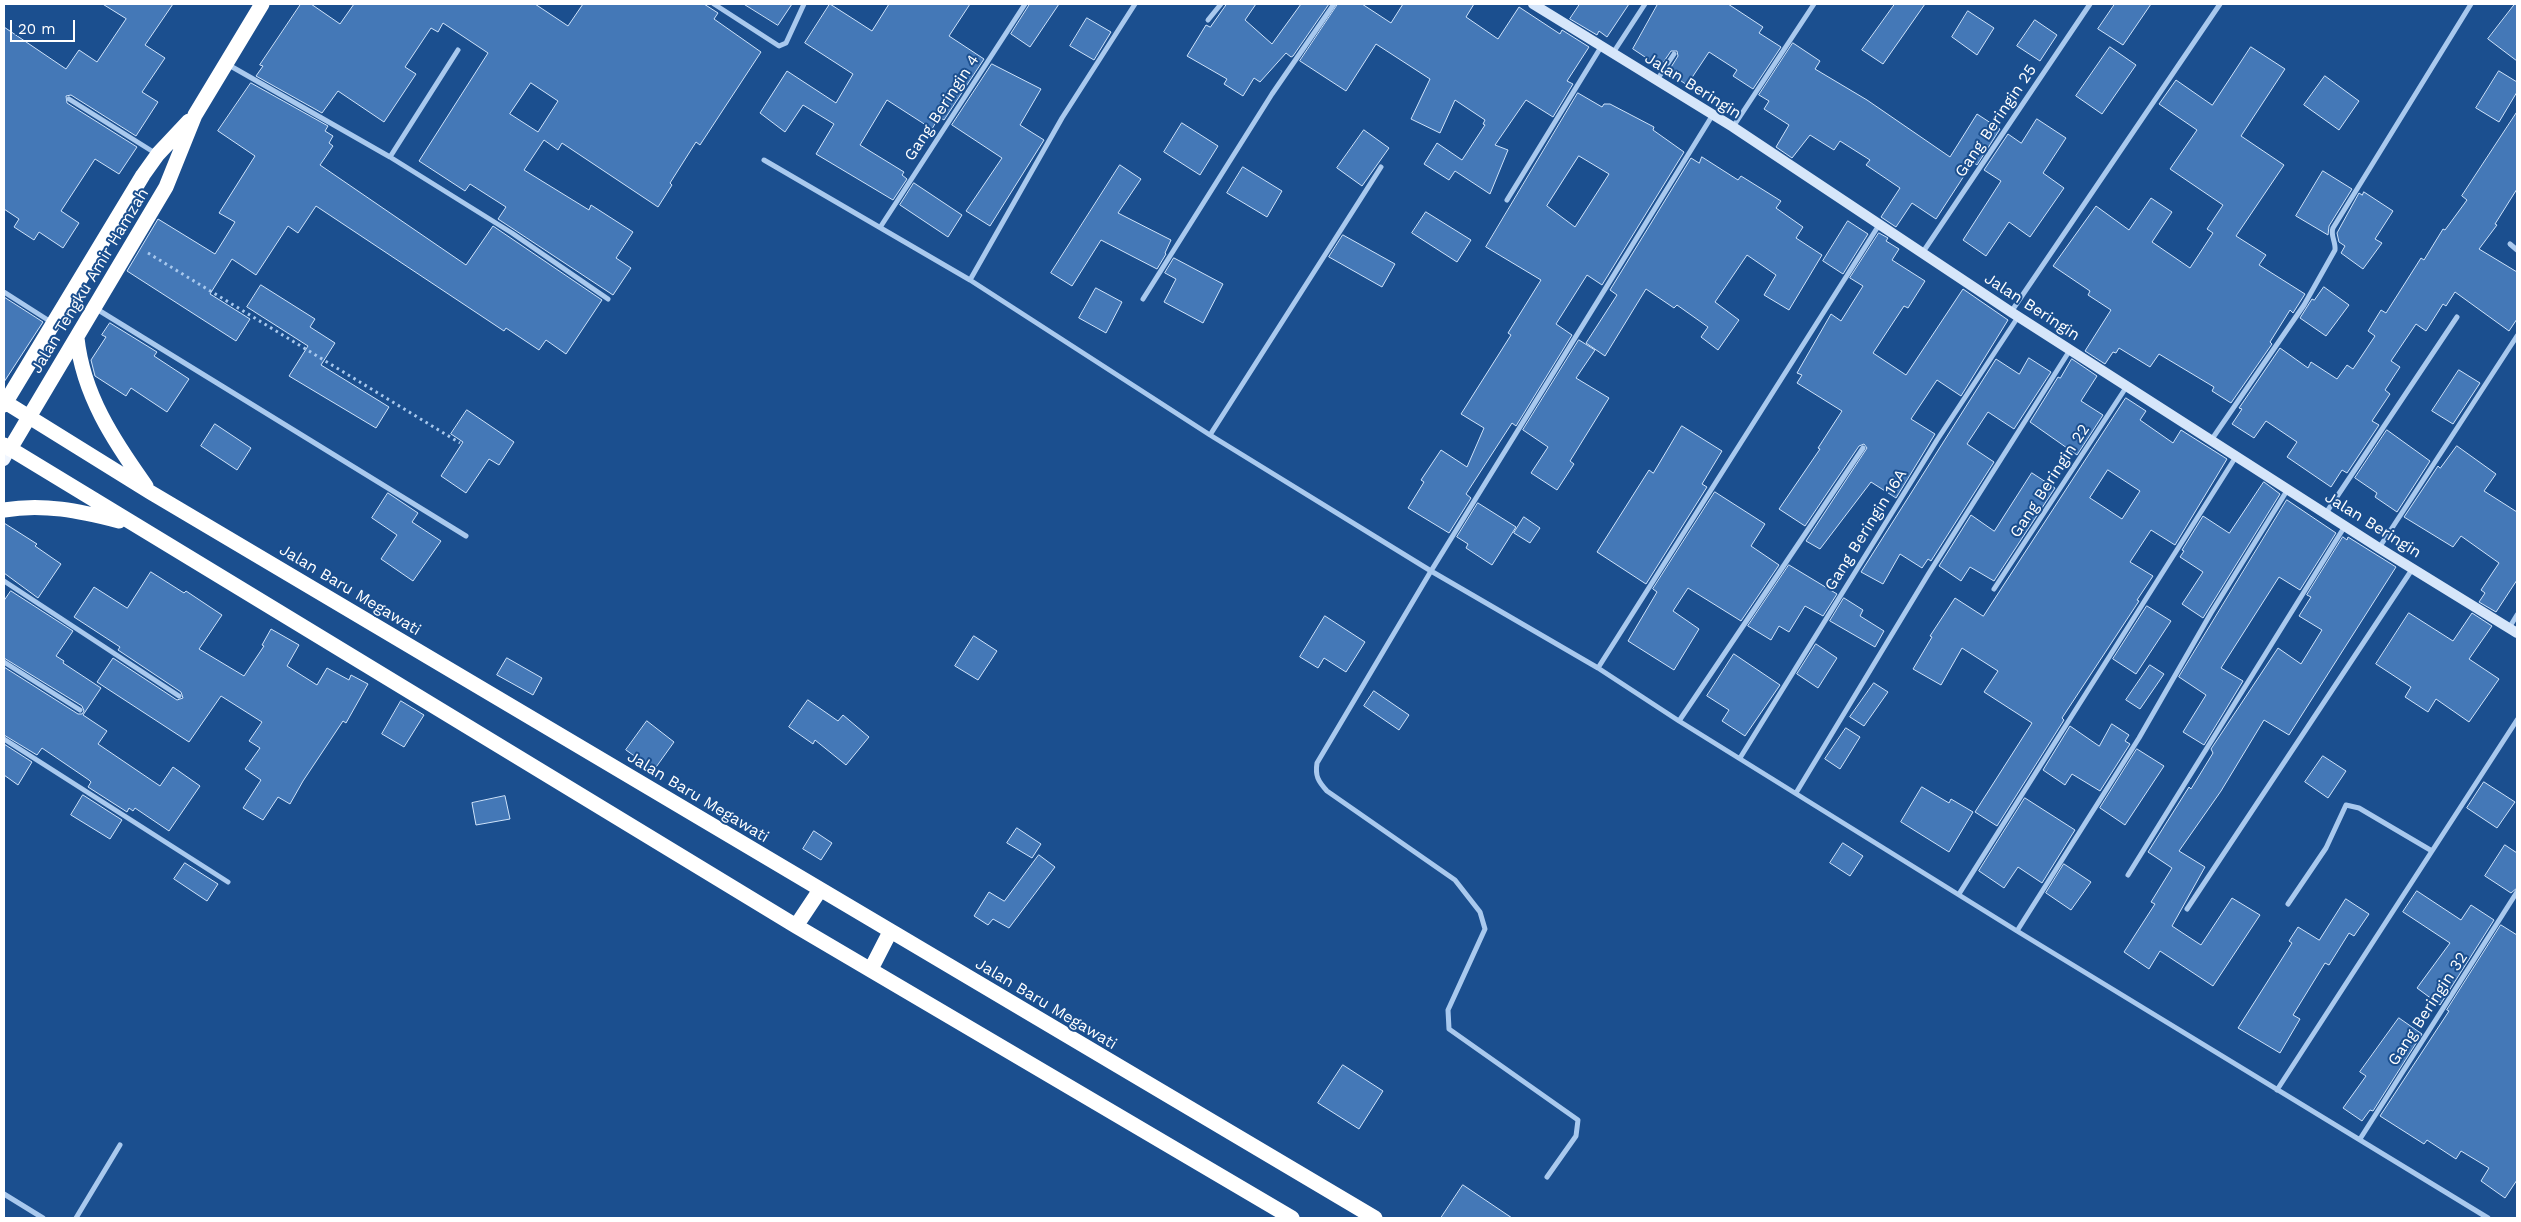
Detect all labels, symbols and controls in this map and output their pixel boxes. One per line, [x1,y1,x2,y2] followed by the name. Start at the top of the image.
[12,10,78,42] scale bar
[18,20,56,38] text: 20 m
[1641,49,1745,123] street label: Jalan Beringin
[901,51,983,165] street label: Gang Beringin 4
[1951,61,2041,181] street label: Gang Beringin 25
[27,185,153,377] street label: Jalan Tengku Amir Hamzah
[1981,269,2083,345] street label: Jalan Beringin
[2006,421,2094,541] street label: Gang Beringin 22
[1821,466,1911,594] street label: Gang Beringin 16A
[2321,488,2425,562] street label: Jalan Beringin
[276,540,424,640] street label: Jalan Baru Megawati
[624,747,772,847] street label: Jalan Baru Megawati
[2384,949,2472,1069] street label: Gang Beringin 32
[972,954,1120,1054] street label: Jalan Baru Megawati

